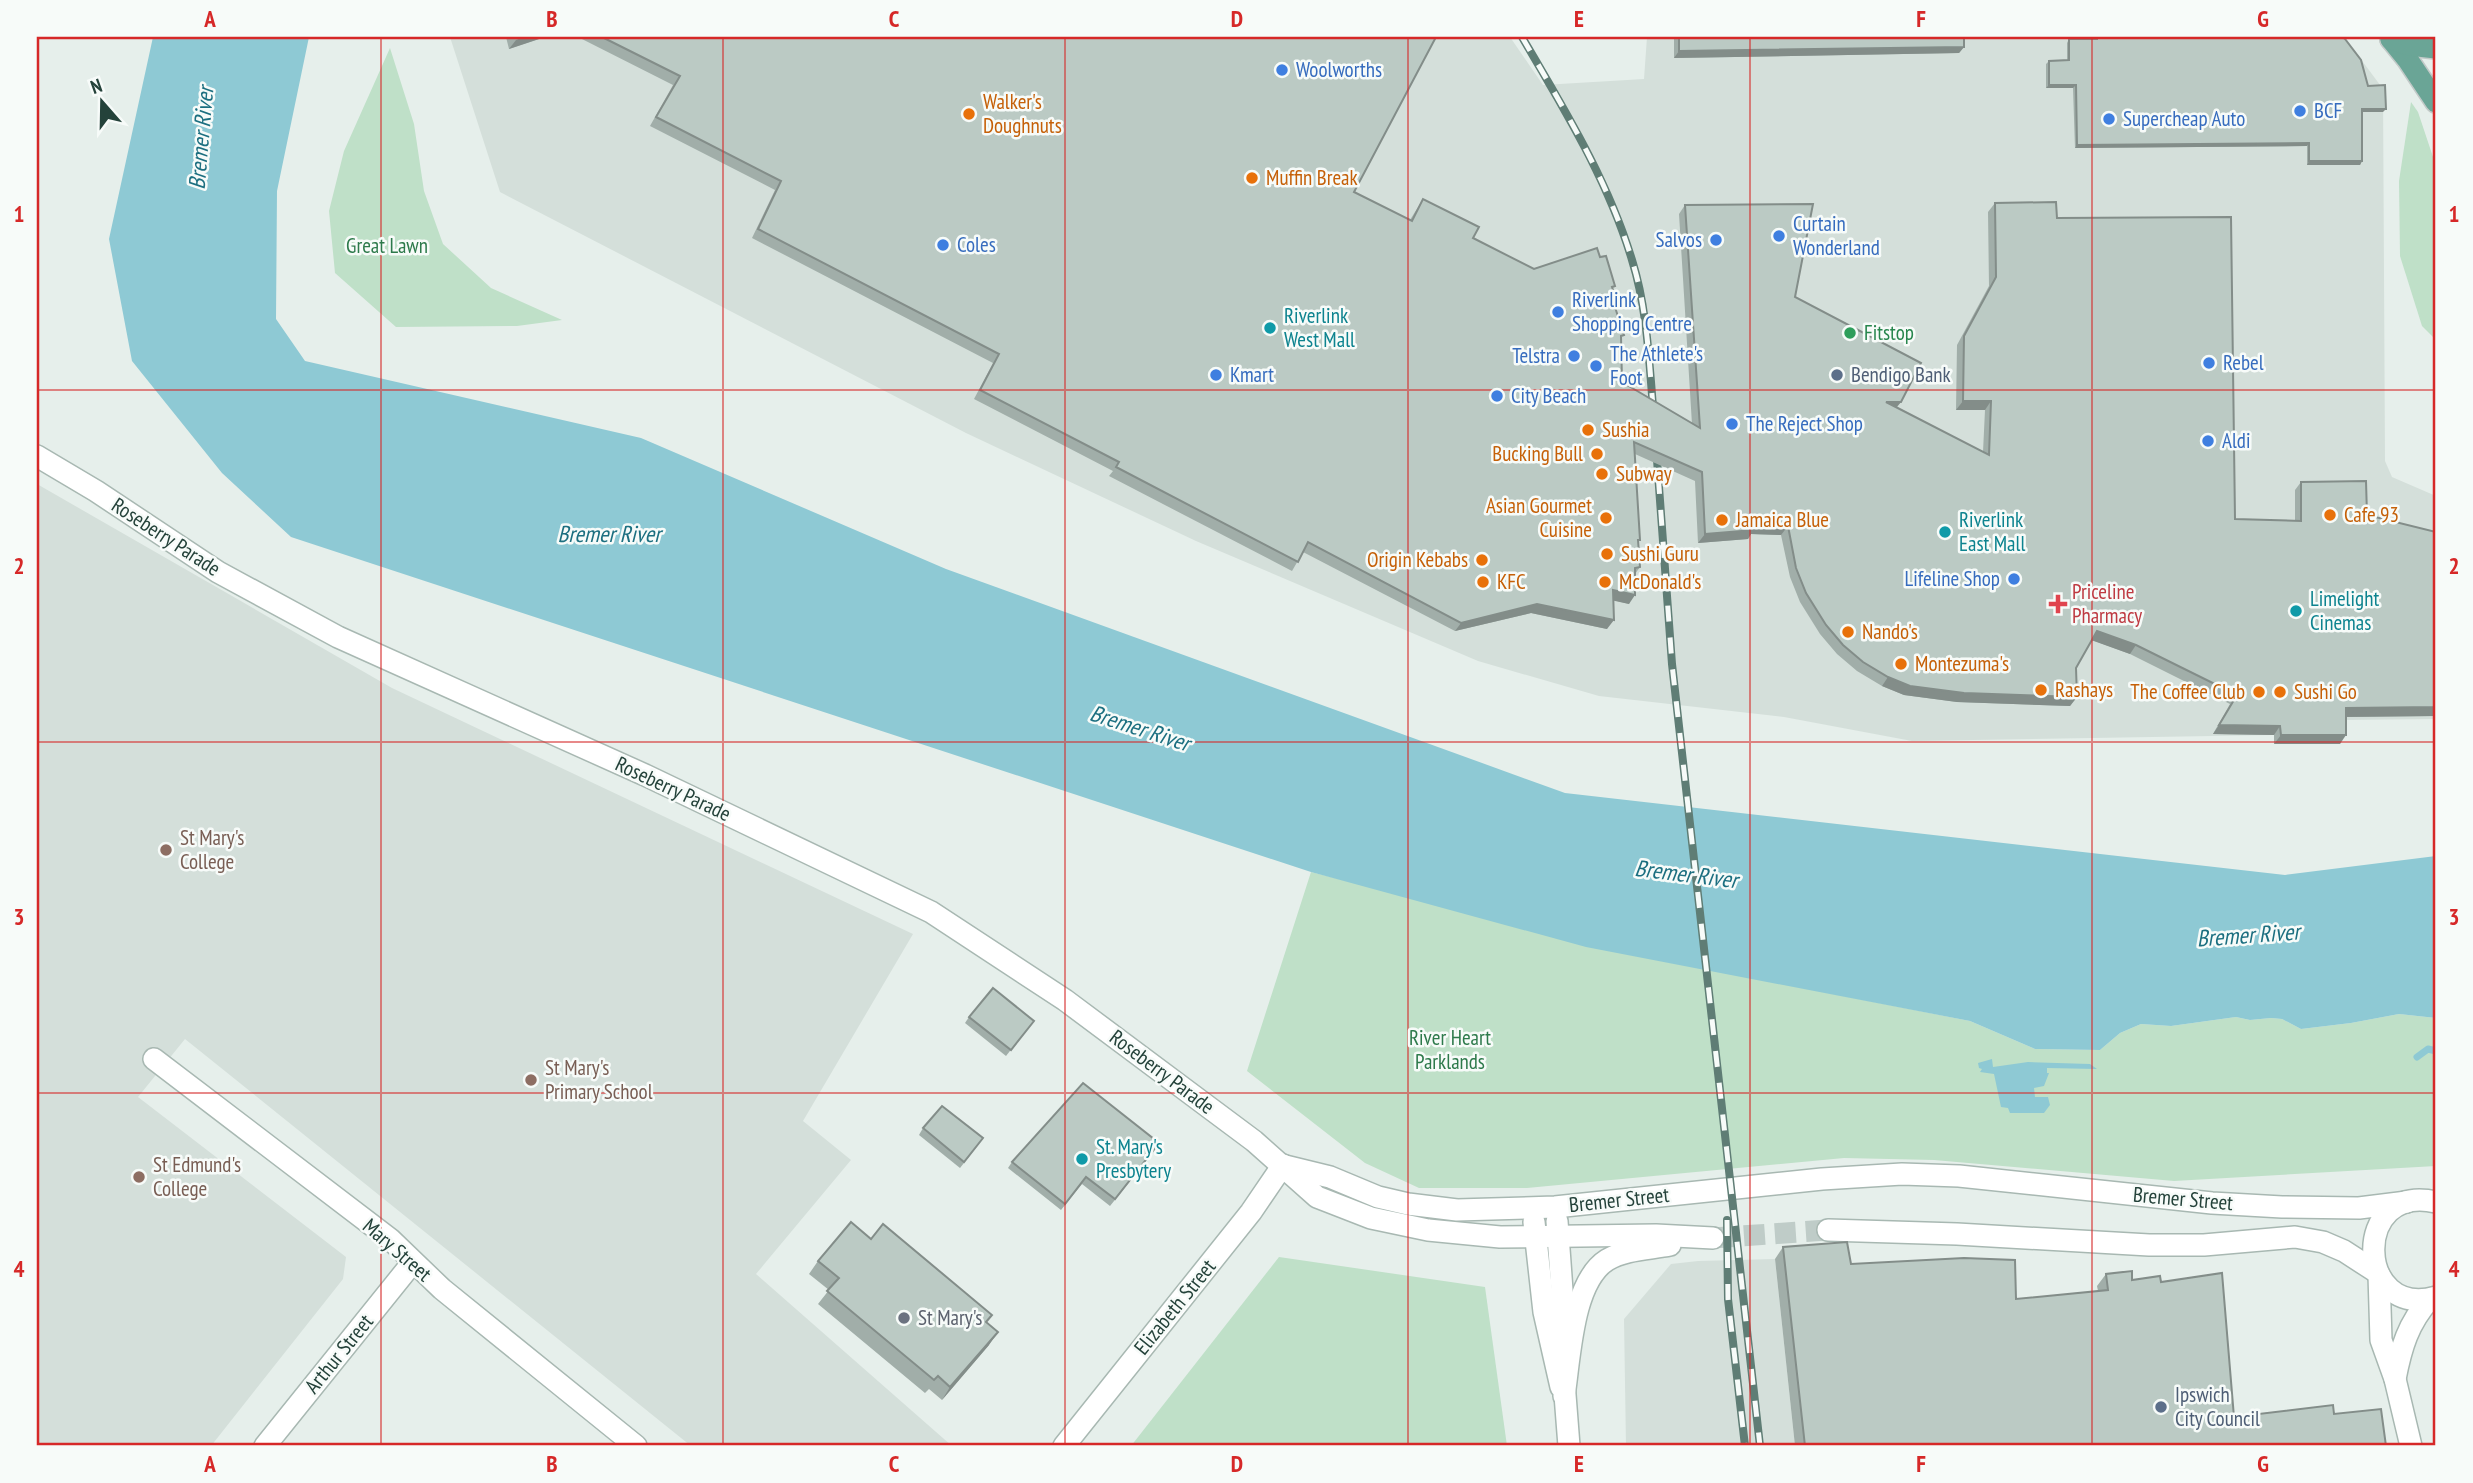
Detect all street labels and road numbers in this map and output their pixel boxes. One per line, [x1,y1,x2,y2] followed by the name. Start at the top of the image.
[107,491,226,582] street label: Roseberry Parade
[611,750,735,827] street label: Roseberry Parade
[1105,1023,1220,1120] street label: Roseberry Parade
[1568,1181,1670,1218] street label: Bremer Street
[2132,1181,2234,1216] street label: Bremer Street
[357,1212,438,1287] street label: Mary Street
[1128,1253,1221,1360] street label: Elizabeth Street
[299,1308,379,1399] street label: Arthur Street

